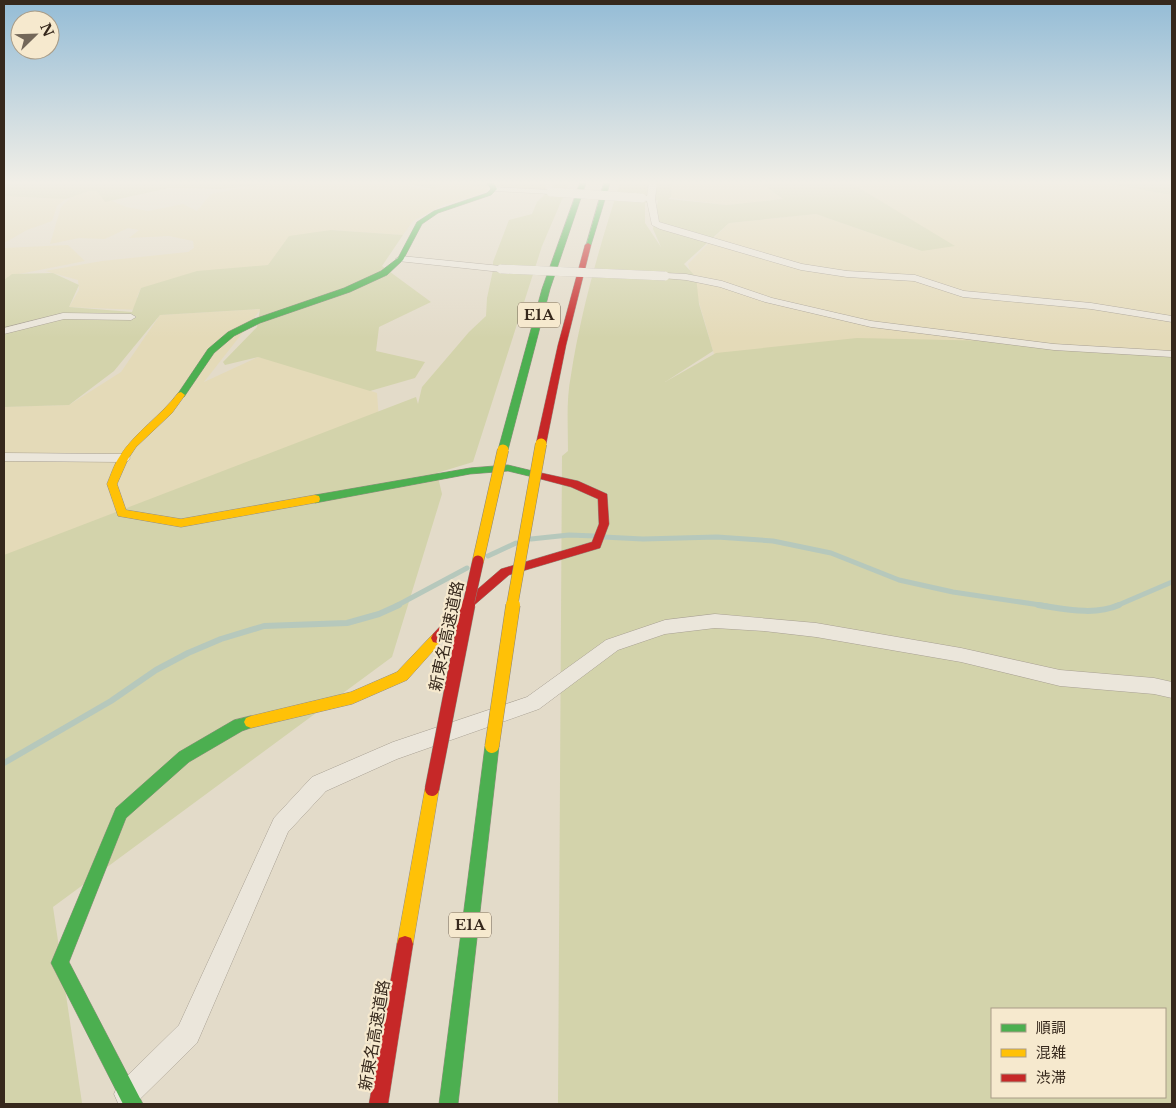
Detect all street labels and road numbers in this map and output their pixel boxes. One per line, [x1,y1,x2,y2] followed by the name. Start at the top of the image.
[518,302,560,328] road number: E1A
[425,579,467,693] street label: 新東名高速道路
[449,912,491,938] road number: E1A
[354,978,394,1092] street label: 新東名高速道路

